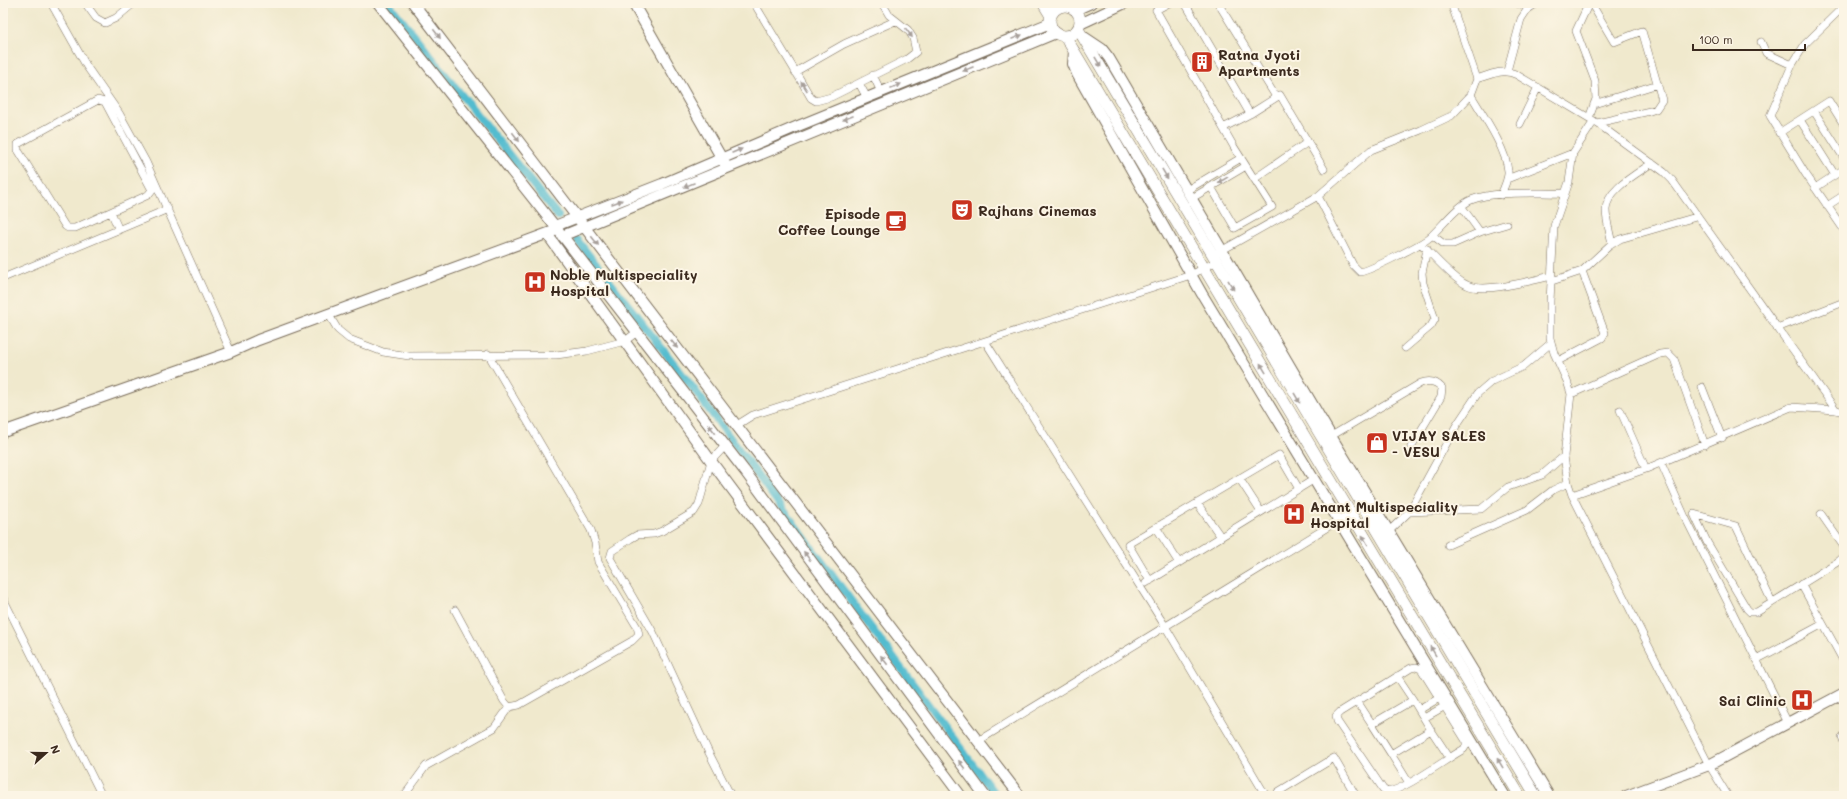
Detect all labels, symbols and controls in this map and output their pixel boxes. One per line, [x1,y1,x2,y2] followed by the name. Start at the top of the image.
[1693,26,1805,52] scale bar
[905,27,913,38] one-way arrow
[433,29,441,39] one-way arrow
[1699,31,1733,47] text: 100 m
[1011,33,1023,39] one-way arrow
[1218,45,1300,80] place label: Ratna Jyoti Apartments
[1189,49,1215,75] building icon: Ratna Jyoti Apartments
[1094,57,1102,67] one-way arrow
[963,66,974,72] one-way arrow
[800,81,808,91] one-way arrow
[891,82,903,88] one-way arrow
[841,116,853,122] one-way arrow
[511,132,520,143] one-way arrow
[732,148,744,154] one-way arrow
[1161,168,1168,180] one-way arrow
[1218,176,1228,184] one-way arrow
[683,182,695,188] one-way arrow
[949,197,975,223] theatre icon: Rajhans Cinemas
[612,198,624,204] one-way arrow
[978,201,1097,220] place label: Rajhans Cinemas
[778,204,880,239] place label: Episode Coffee Lounge
[883,208,909,234] cafe icon: Episode Coffee Lounge
[590,235,599,246] one-way arrow
[550,265,698,300] place label: Noble Multispeciality Hospital
[522,269,548,295] hospital icon: Noble Multispeciality Hospital
[1228,279,1235,291] one-way arrow
[670,338,678,349] one-way arrow
[1259,362,1266,374] one-way arrow
[1294,392,1301,403] one-way arrow
[708,424,717,435] one-way arrow
[1392,426,1486,461] place label: VIJAY SALES - VESU
[1364,430,1390,456] shop icon: VIJAY SALES - VESU
[1310,497,1458,532] place label: Anant Multispeciality Hospital
[1281,501,1307,527] hospital icon: Anant Multispeciality Hospital
[1362,534,1369,546] one-way arrow
[803,550,811,561] one-way arrow
[1429,645,1436,657] one-way arrow
[880,655,889,666] one-way arrow
[1789,687,1815,713] hospital icon: Sai Clinic
[1719,691,1786,710] place label: Sai Clinic
[26,733,66,773] north arrow
[47,743,64,756] text: N
[1496,757,1503,769] one-way arrow
[958,759,966,770] one-way arrow

